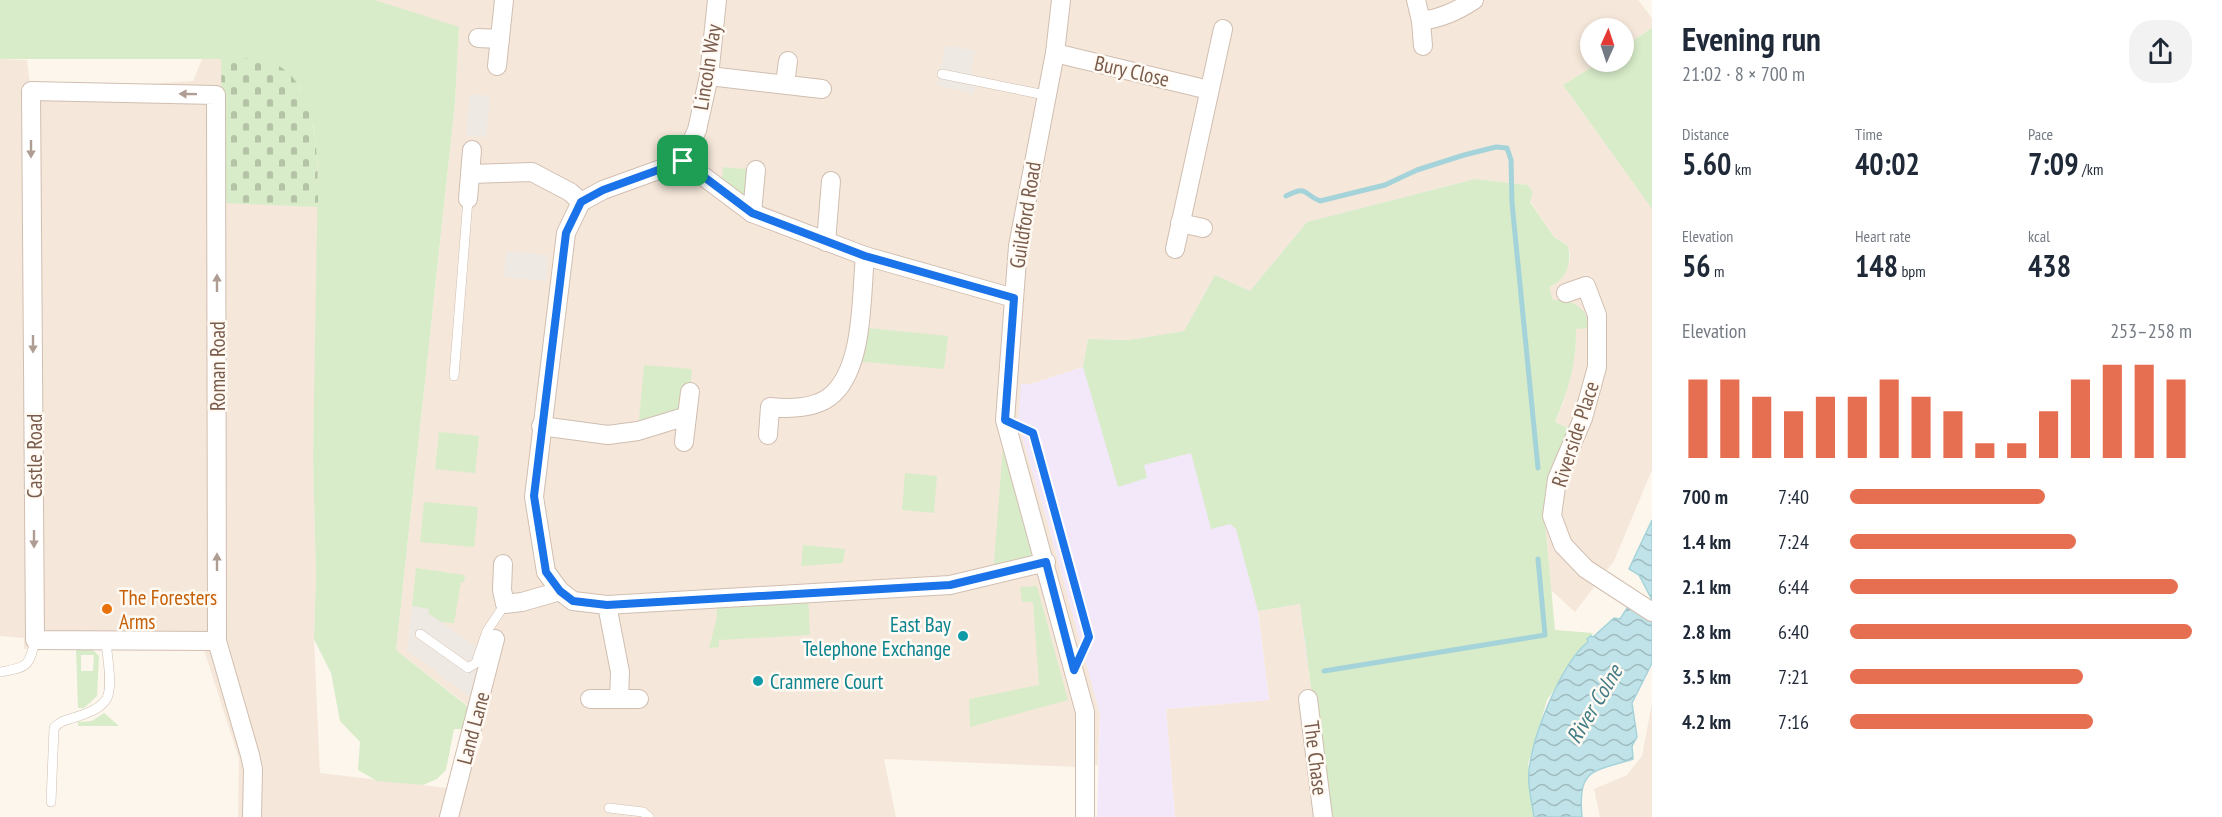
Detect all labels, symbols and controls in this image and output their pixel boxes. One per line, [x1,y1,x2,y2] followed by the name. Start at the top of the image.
[1682,17,1821,60] text: Evening run
[1580,18,1634,72] north arrow
[1580,18,1634,72] map controls
[2129,20,2192,83] button: share
[687,22,727,112] street label: Lincoln Way
[1092,49,1172,93] street label: Bury Close
[1682,61,1805,87] text: 21:02 · 8 × 700 m
[179,90,198,99] one-way arrow
[1682,124,1729,144] text: Distance
[1855,124,1883,144] text: Time
[2028,124,2053,144] text: Pace
[657,135,708,186] pin
[26,140,36,159] one-way arrow
[666,144,699,177] icon: arrive
[1682,144,1731,183] text: 5.60
[1855,144,1920,183] text: 40:02
[2028,144,2079,183] text: 7:09
[1731,159,1751,179] text: km
[2079,159,2103,179] text: /km
[1003,160,1047,270] street label: Guildford Road
[1682,226,1733,246] text: Elevation
[1855,226,1911,246] text: Heart rate
[2028,226,2050,246] text: kcal
[1682,246,1711,285] text: 56
[1855,246,1898,285] text: 148
[2028,246,2071,285] text: 438
[1711,261,1725,281] text: m
[1898,261,1926,281] text: bpm
[212,273,222,292] one-way arrow
[1682,318,1746,344] text: Elevation
[2110,318,2192,344] text: 253–258 m
[204,321,231,411] street label: Roman Road
[28,335,38,354] one-way arrow
[1545,378,1605,490] street label: Riverside Place
[21,414,48,498] street label: Castle Road
[1682,484,1728,510] text: 700 m
[1778,484,1809,510] text: 7:40
[1682,529,1731,555] text: 1.4 km
[1778,529,1809,555] text: 7:24
[30,530,39,549] one-way arrow
[212,552,222,571] one-way arrow
[1682,574,1731,600] text: 2.1 km
[1778,574,1809,600] text: 6:44
[119,584,217,635] place label: The Foresters Arms
[100,602,114,616] marker: The Foresters Arms
[802,611,951,662] place label: East Bay Telephone Exchange
[1682,619,1731,645] text: 2.8 km
[1778,619,1809,645] text: 6:40
[956,629,970,643] marker: East Bay Telephone Exchange
[1560,658,1629,748] water label: River Colne
[1682,664,1731,690] text: 3.5 km
[1778,664,1809,690] text: 7:21
[770,668,883,695] place label: Cranmere Court
[751,674,765,688] marker: Cranmere Court
[450,689,496,767] street label: Land Lane
[1682,709,1731,735] text: 4.2 km
[1778,709,1809,735] text: 7:16
[1298,719,1334,797] street label: The Chase

